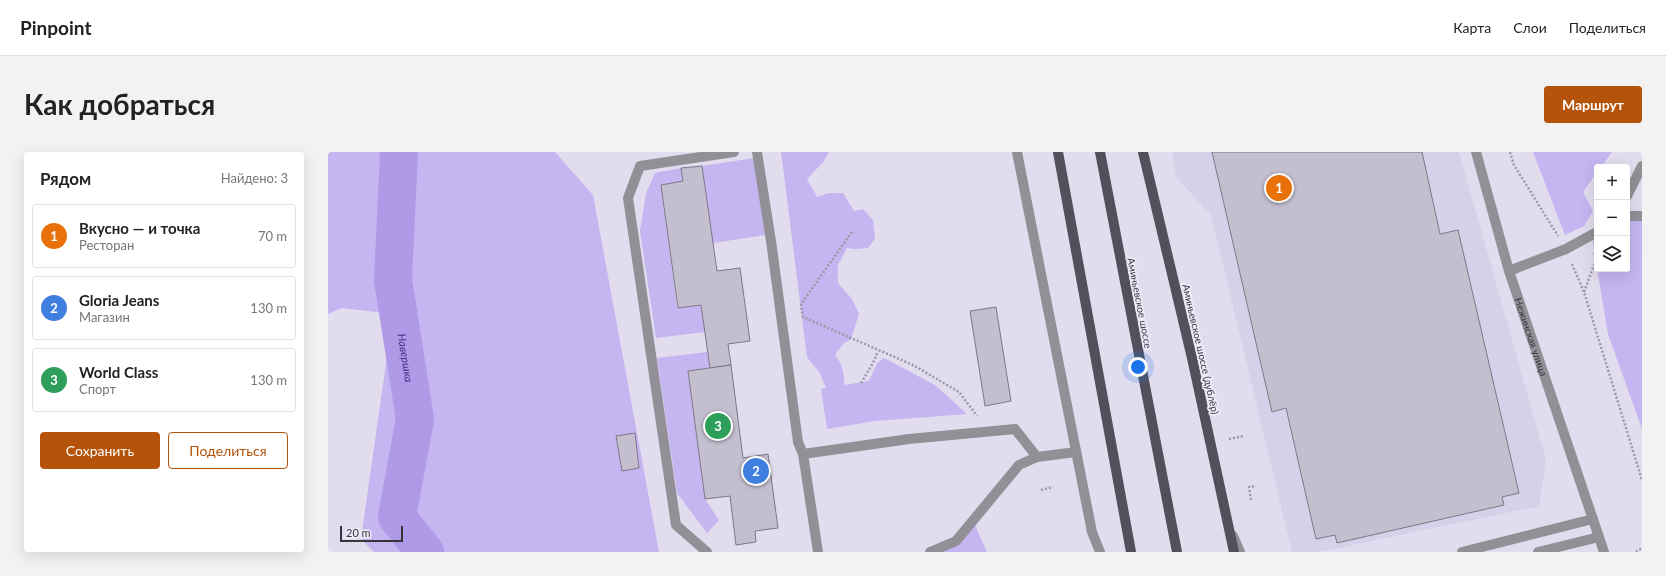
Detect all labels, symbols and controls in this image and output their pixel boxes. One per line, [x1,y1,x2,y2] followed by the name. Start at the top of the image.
[20,16,91,39] text: Pinpoint
[1453,19,1491,36] text: Карта
[1513,19,1547,36] text: Слои
[1569,19,1646,36] text: Поделиться
[1544,86,1642,123] button: Маршрут
[24,87,215,121] text: Как добраться
[1594,164,1630,272] map controls
[1594,164,1630,200] button: +
[40,168,91,189] text: Рядом
[221,170,288,186] text: Найдено: 3
[1266,173,1292,203] pin: 1
[1594,200,1630,236] button: −
[79,219,200,237] text: Вкусно — и точка
[50,228,58,244] text: 1
[258,228,287,244] text: 70 m
[1594,236,1630,272] button: layers
[79,237,134,253] text: Ресторан
[1125,257,1155,349] street label: Аминьевское шоссе
[1180,283,1222,416] street label: Аминьевское шоссе (дублёр)
[79,291,159,309] text: Gloria Jeans
[1512,296,1550,378] street label: Нежинская улица
[50,300,58,316] text: 2
[250,300,287,316] text: 130 m
[79,309,130,325] text: Магазин
[396,333,416,383] water label: Навершка
[1128,357,1148,377] your location
[79,363,158,381] text: World Class
[50,372,58,388] text: 3
[250,372,287,388] text: 130 m
[79,381,116,397] text: Спорт
[705,411,731,441] pin: 3
[40,432,160,469] button: Сохранить
[168,432,288,469] button: Поделиться
[743,456,769,486] pin: 2
[340,524,403,543] scale bar
[346,526,371,539] text: 20 m

